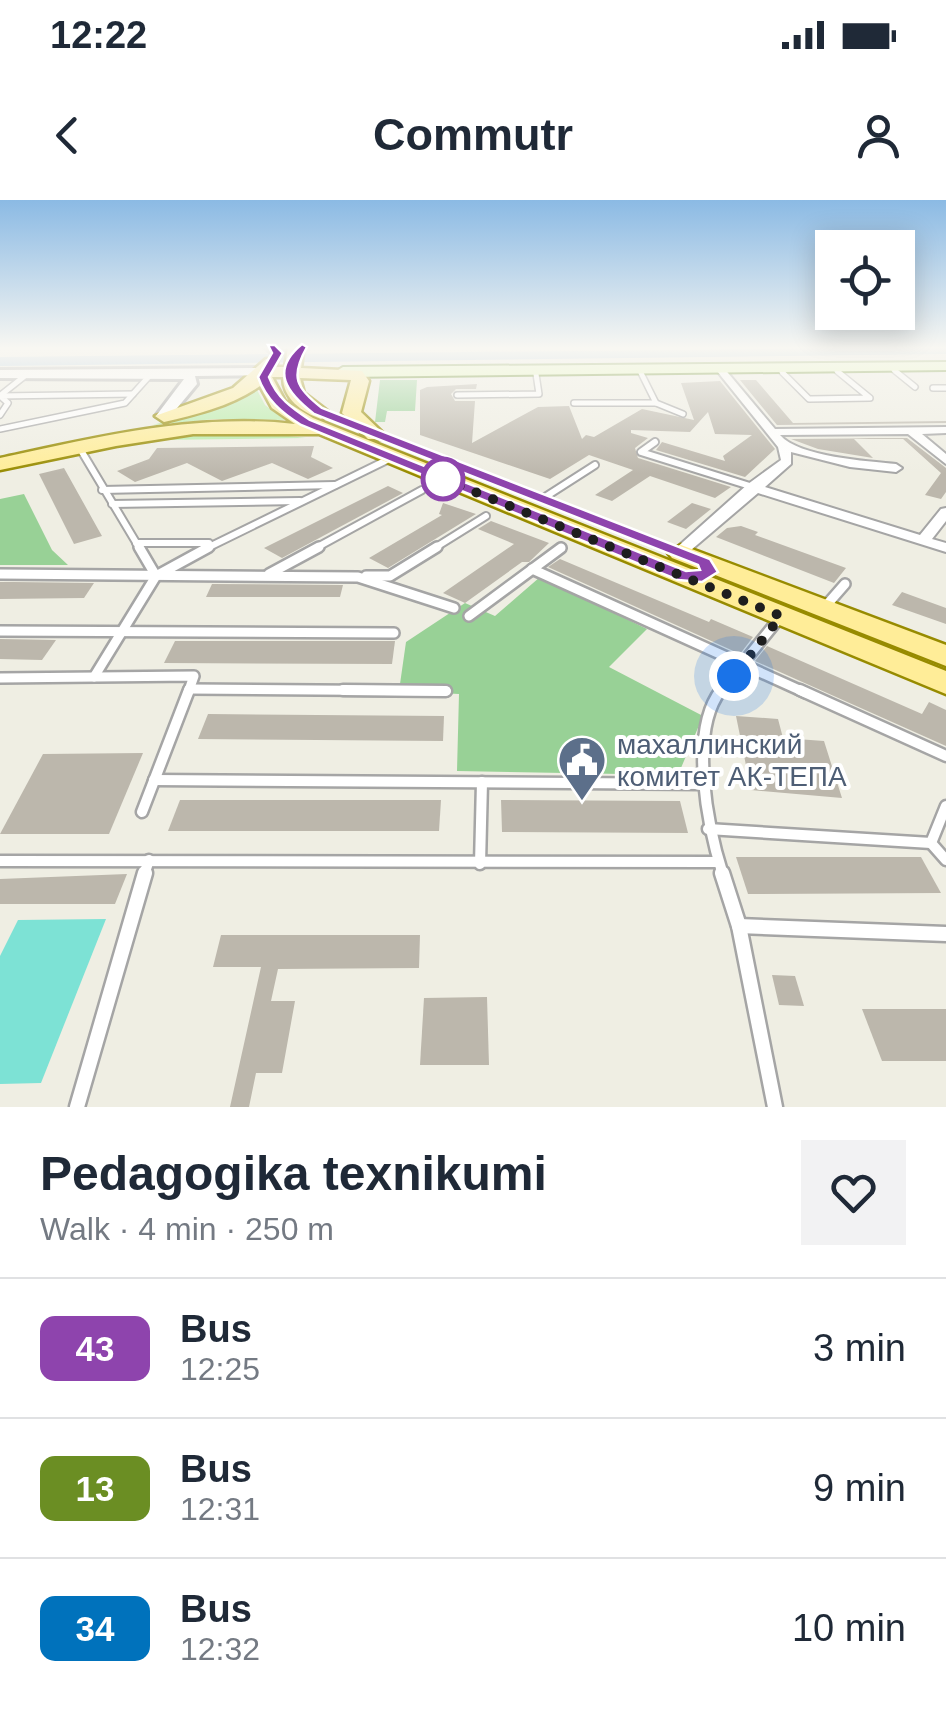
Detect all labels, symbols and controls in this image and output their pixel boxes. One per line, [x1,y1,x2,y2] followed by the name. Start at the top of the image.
[50,14,147,56] text: 12:22
[40,108,95,163] icon: back
[851,108,906,163] icon: person
[373,109,573,160] text: Commutr
[815,230,915,330] map controls
[815,230,915,330] button: locate
[422,458,464,500] unlabelled marker
[709,651,759,701] your location
[617,729,847,792] place label: махаллинский комитет АК-ТЕПА
[556,734,608,802] public building icon: махаллинский комитет АК-ТЕПА
[801,1140,906,1245] button: heart
[40,1147,547,1200] text: Pedagogika texnikumi
[40,1211,334,1247] text: Walk · 4 min · 250 m
[180,1308,252,1350] text: Bus
[813,1327,906,1369] text: 3 min
[76,1329,114,1368] text: 43
[180,1351,260,1387] text: 12:25
[180,1448,252,1490] text: Bus
[813,1467,906,1509] text: 9 min
[76,1469,114,1508] text: 13
[180,1491,260,1527] text: 12:31
[180,1588,252,1630] text: Bus
[792,1607,906,1649] text: 10 min
[76,1609,114,1648] text: 34
[180,1631,260,1667] text: 12:32

